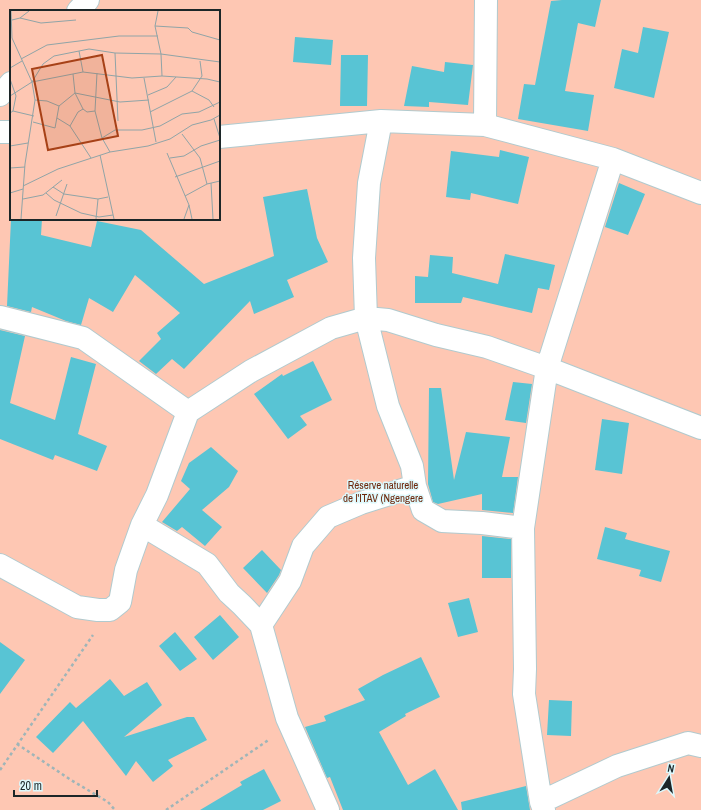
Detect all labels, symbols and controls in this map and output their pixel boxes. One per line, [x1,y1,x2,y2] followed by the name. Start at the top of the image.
[10,10,220,220] inset map
[343,478,423,505] park label: Réserve naturelle de l'ITAV (Ngengere
[649,758,689,798] north arrow
[666,761,675,776] text: N
[14,772,97,798] scale bar
[20,778,42,794] text: 20 m

